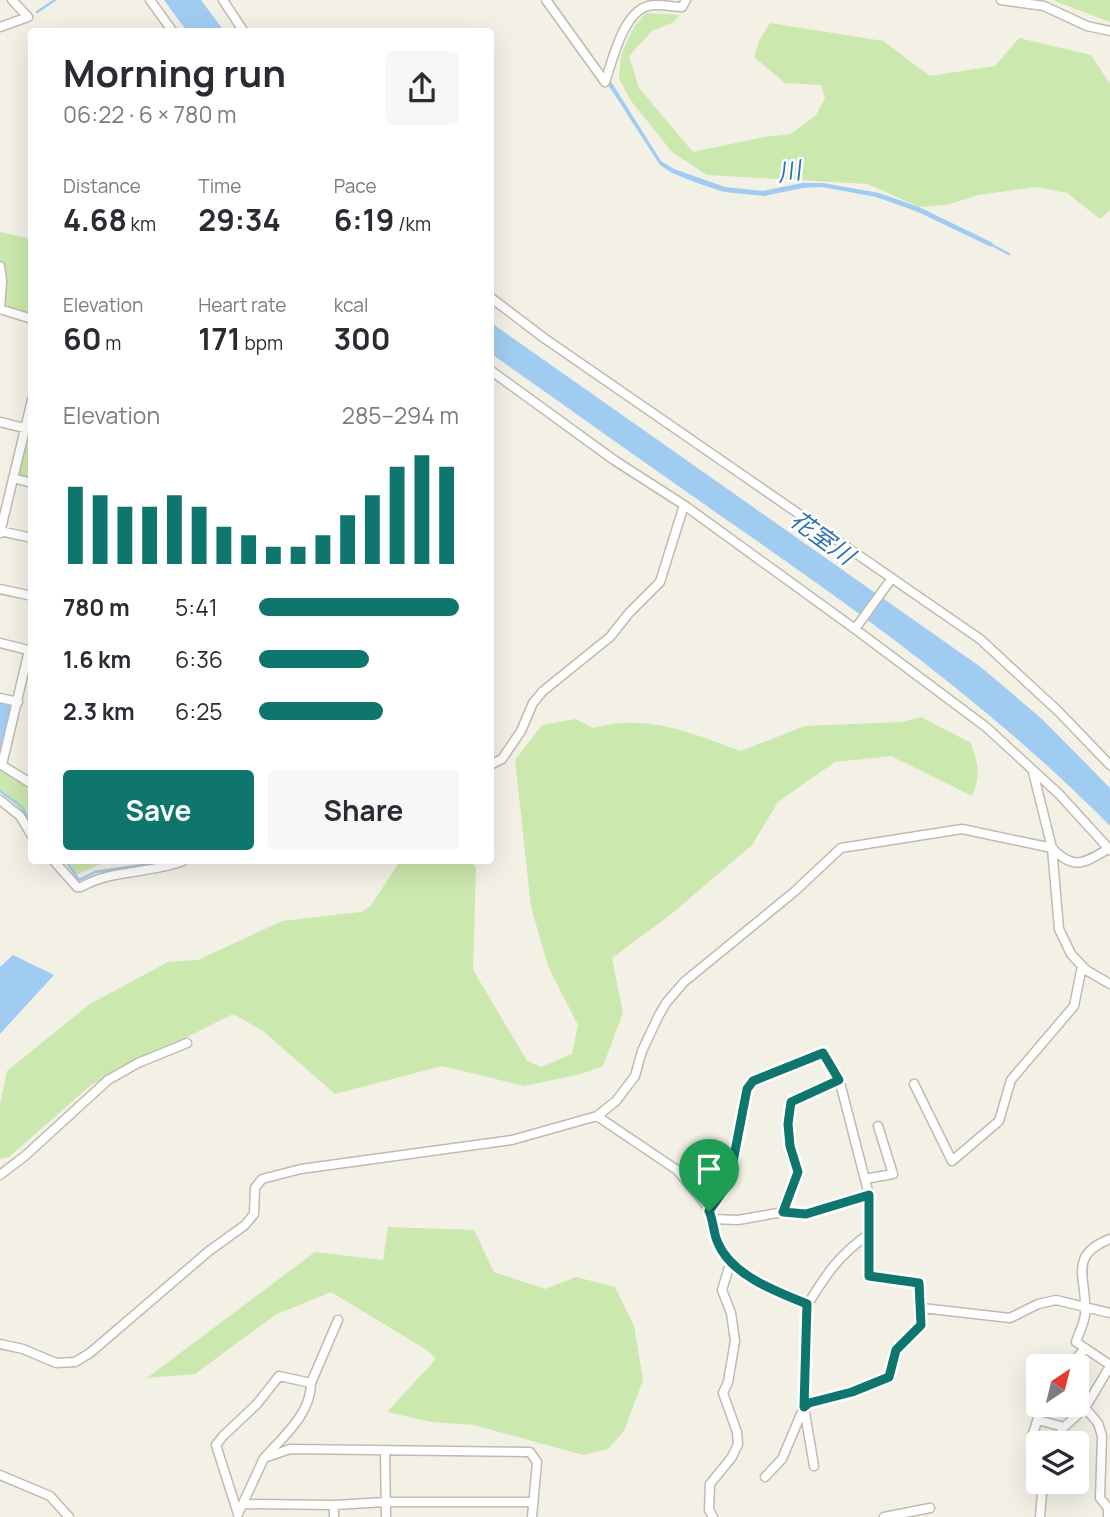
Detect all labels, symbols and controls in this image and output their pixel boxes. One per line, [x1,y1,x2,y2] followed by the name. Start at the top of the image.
[63,46,286,98] text: Morning run
[385,51,459,125] button: share
[63,98,237,130] text: 06:22 · 6 × 780 m
[775,152,806,189] water label: 川
[63,173,141,199] text: Distance
[198,173,241,199] text: Time
[334,173,377,199] text: Pace
[63,199,127,240] text: 4.68
[198,199,281,240] text: 29:34
[334,199,394,240] text: 6:19
[127,211,156,237] text: km
[394,211,431,237] text: /km
[63,292,143,318] text: Elevation
[198,292,286,318] text: Heart rate
[334,292,368,318] text: kcal
[63,318,101,359] text: 60
[198,318,241,359] text: 171
[334,318,391,359] text: 300
[101,330,121,356] text: m
[241,330,283,356] text: bpm
[63,399,160,431] text: Elevation
[342,399,459,431] text: 285–294 m
[784,502,864,573] water label: 花室川
[63,591,130,623] text: 780 m
[175,591,218,623] text: 5:41
[63,643,131,675] text: 1.6 km
[175,643,223,675] text: 6:36
[63,695,135,727] text: 2.3 km
[175,695,223,727] text: 6:25
[63,770,254,850] button: Save
[268,770,459,850] button: Share
[679,1139,739,1211] pin
[690,1150,728,1188] icon: arrive
[1026,1354,1088,1418] north arrow
[1026,1354,1089,1494] map controls
[1026,1431,1089,1494] button: layers

